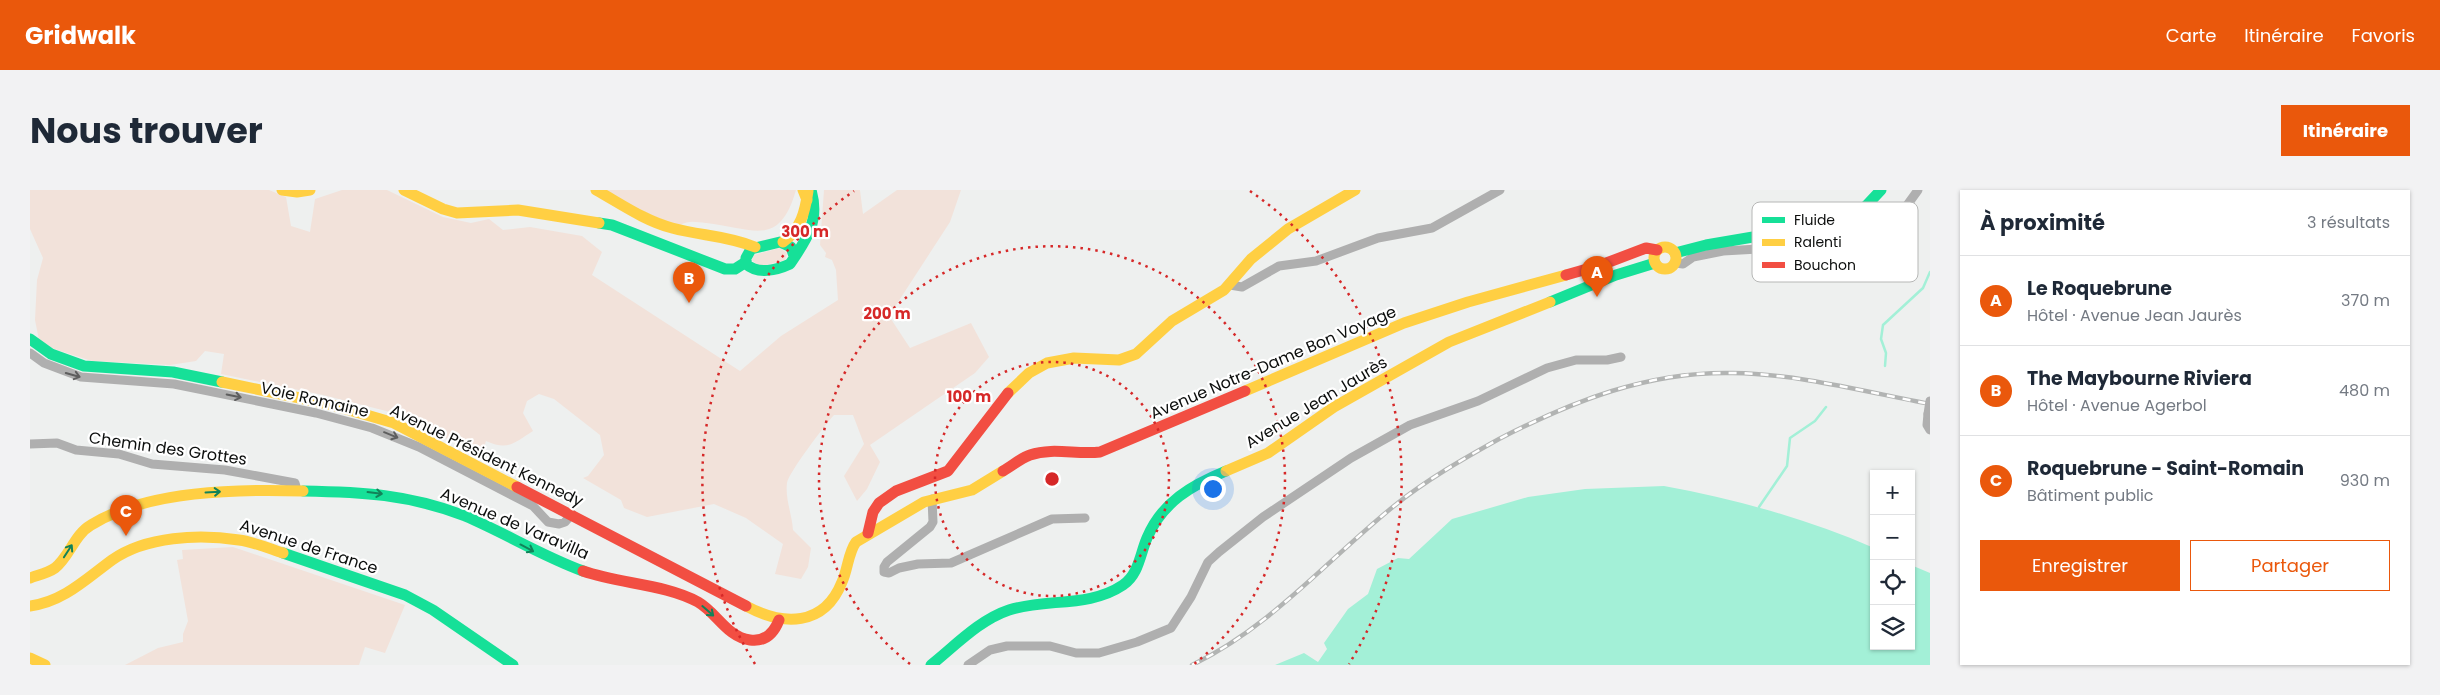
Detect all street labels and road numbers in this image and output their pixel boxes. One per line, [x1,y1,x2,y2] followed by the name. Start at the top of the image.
[1147,300,1400,425] street label: Avenue Notre-Dame Bon Voyage
[1241,351,1392,454] street label: Avenue Jean Jaurès
[258,376,371,423] street label: Voie Romaine
[386,399,587,512] street label: Avenue Président Kennedy
[87,426,248,471] street label: Chemin des Grottes
[437,482,593,565] street label: Avenue de Varavilla
[237,513,381,580] street label: Avenue de France

